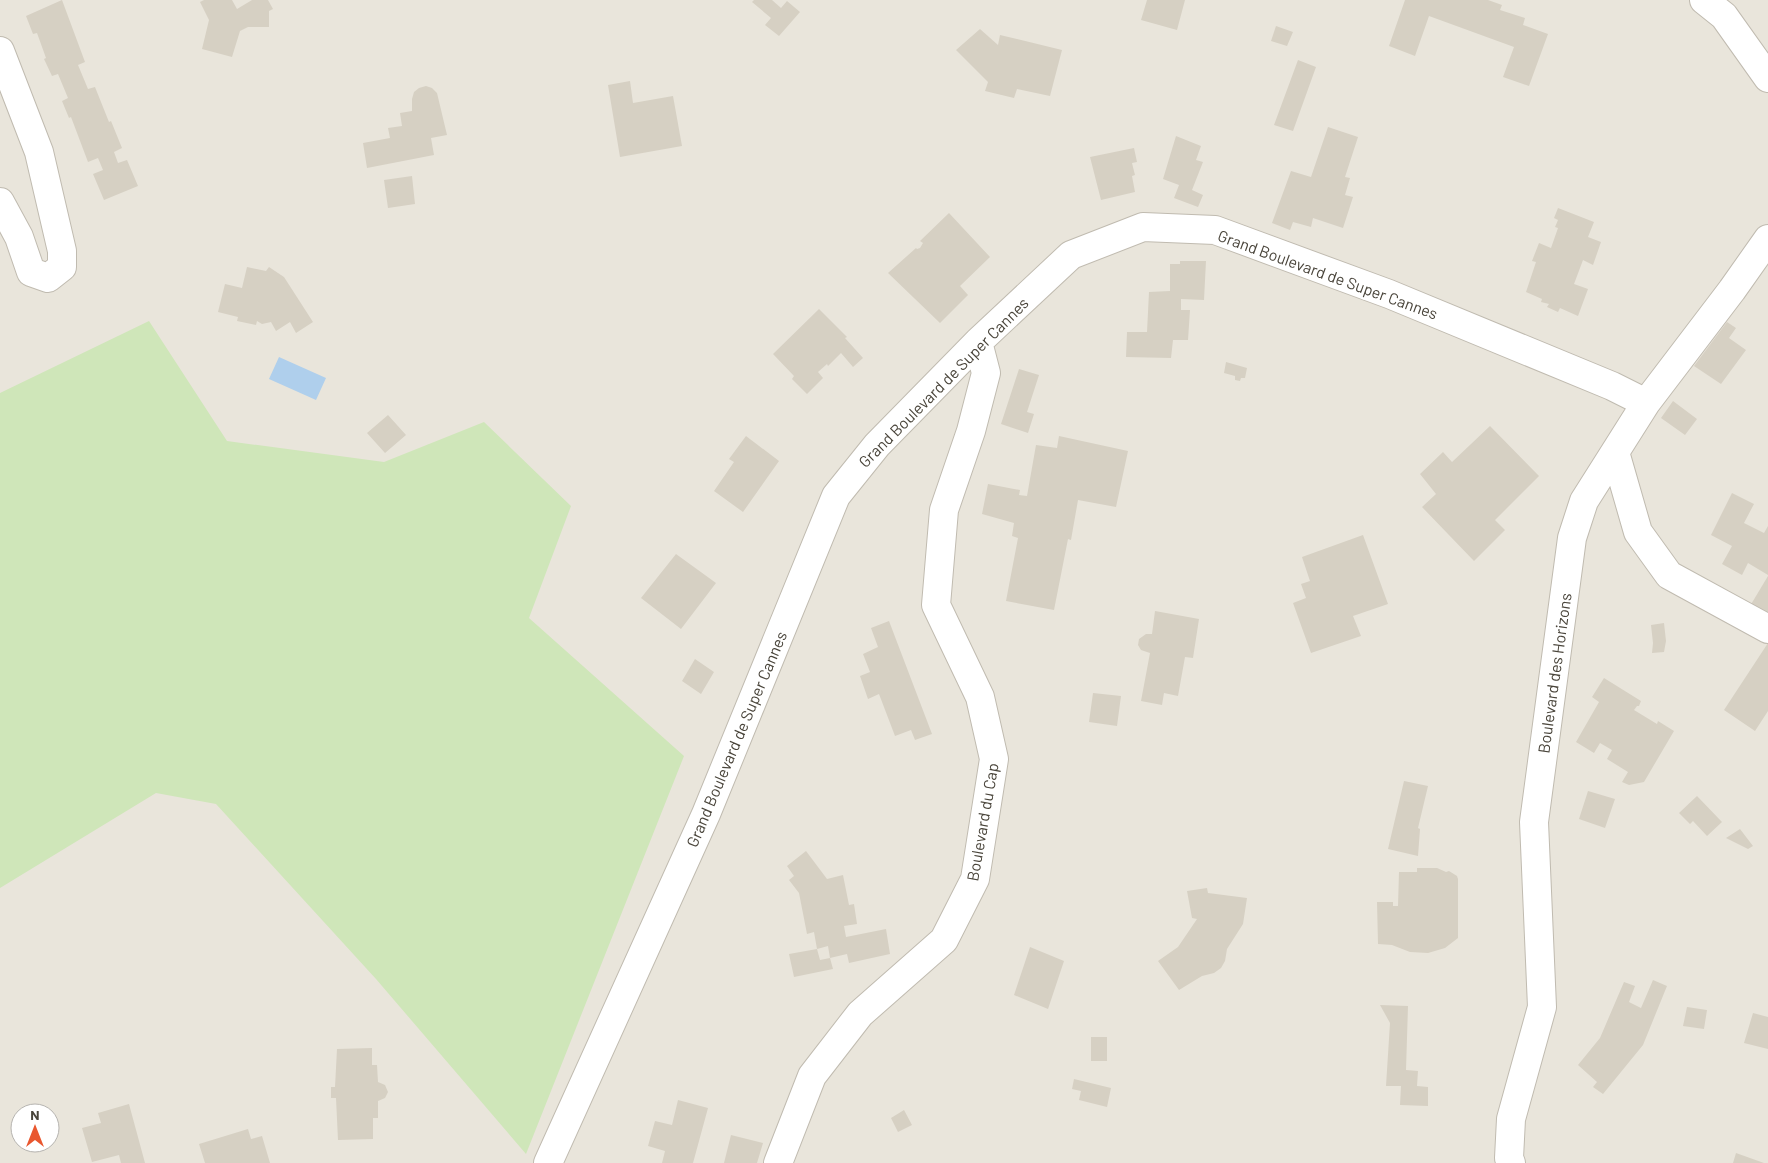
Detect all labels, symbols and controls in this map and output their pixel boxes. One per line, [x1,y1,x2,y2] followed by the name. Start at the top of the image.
[1216,225,1440,323] street label: Grand Boulevard de Super Cannes
[854,293,1032,471] street label: Grand Boulevard de Super Cannes
[1533,592,1575,754] street label: Boulevard des Horizons
[682,628,790,850] street label: Grand Boulevard de Super Cannes
[962,761,1002,883] street label: Boulevard du Cap
[10,1103,60,1153] north arrow
[30,1106,40,1123] text: N

